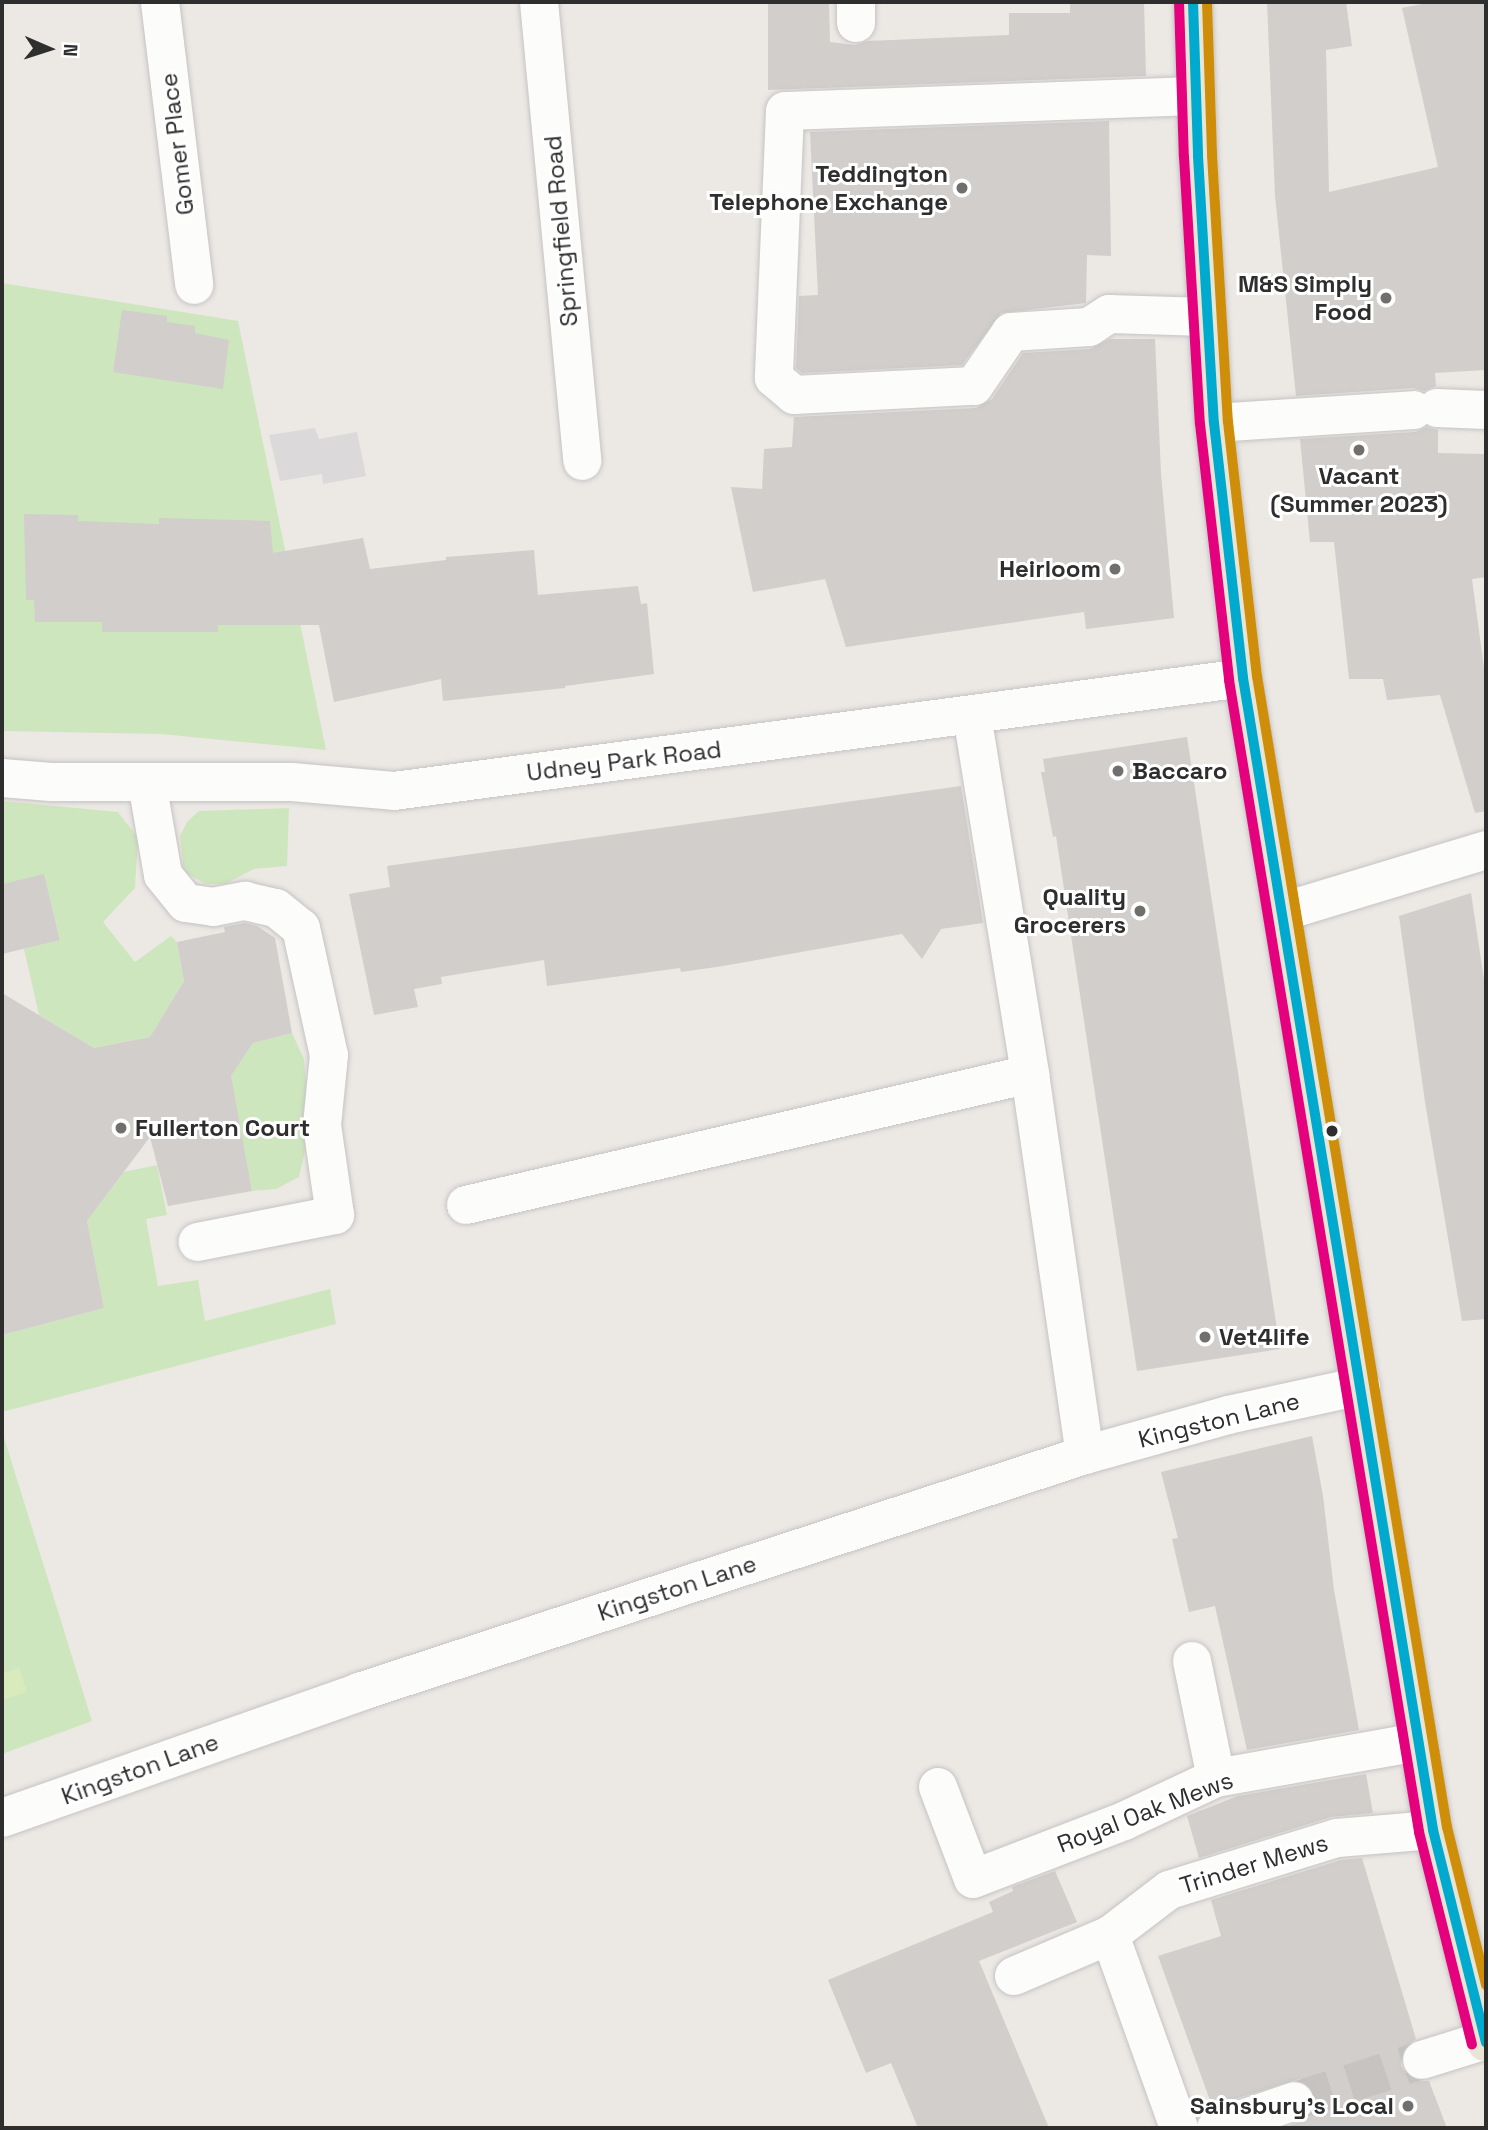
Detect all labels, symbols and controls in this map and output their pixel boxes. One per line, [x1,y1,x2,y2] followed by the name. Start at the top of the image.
[14,14,84,84] north arrow
[58,43,83,57] text: N
[154,71,200,217] street label: Gomer Place
[538,134,584,328] street label: Springfield Road
[709,160,948,216] place label: Teddington Telephone Exchange
[954,180,970,196] marker: Teddington Telephone Exchange
[1238,270,1372,326] place label: M&S Simply Food
[1378,290,1394,306] marker: M&S Simply Food
[1351,442,1367,458] marker: Vacant (Summer 2023)
[1270,462,1448,518] place label: Vacant (Summer 2023)
[999,555,1101,583] place label: Heirloom
[1107,561,1123,577] marker: Heirloom
[525,735,723,787] street label: Udney Park Road
[1132,757,1227,785] place label: Baccaro
[1110,763,1126,779] marker: Baccaro
[1014,883,1126,939] place label: Quality Grocerers
[1132,903,1148,919] marker: Quality Grocerers
[135,1114,310,1142] place label: Fullerton Court
[113,1120,129,1136] marker: Fullerton Court
[1325,1124,1339,1138] unlabelled marker
[1219,1323,1309,1351] place label: Vet4life
[1197,1329,1213,1345] marker: Vet4life
[1135,1386,1303,1454] street label: Kingston Lane
[594,1549,760,1627] street label: Kingston Lane
[57,1727,223,1811] street label: Kingston Lane
[1053,1765,1237,1859] street label: Royal Oak Mews
[1176,1828,1332,1900] street label: Trinder Mews
[1190,2092,1394,2120] place label: Sainsbury's Local
[1400,2098,1416,2114] marker: Sainsbury's Local

